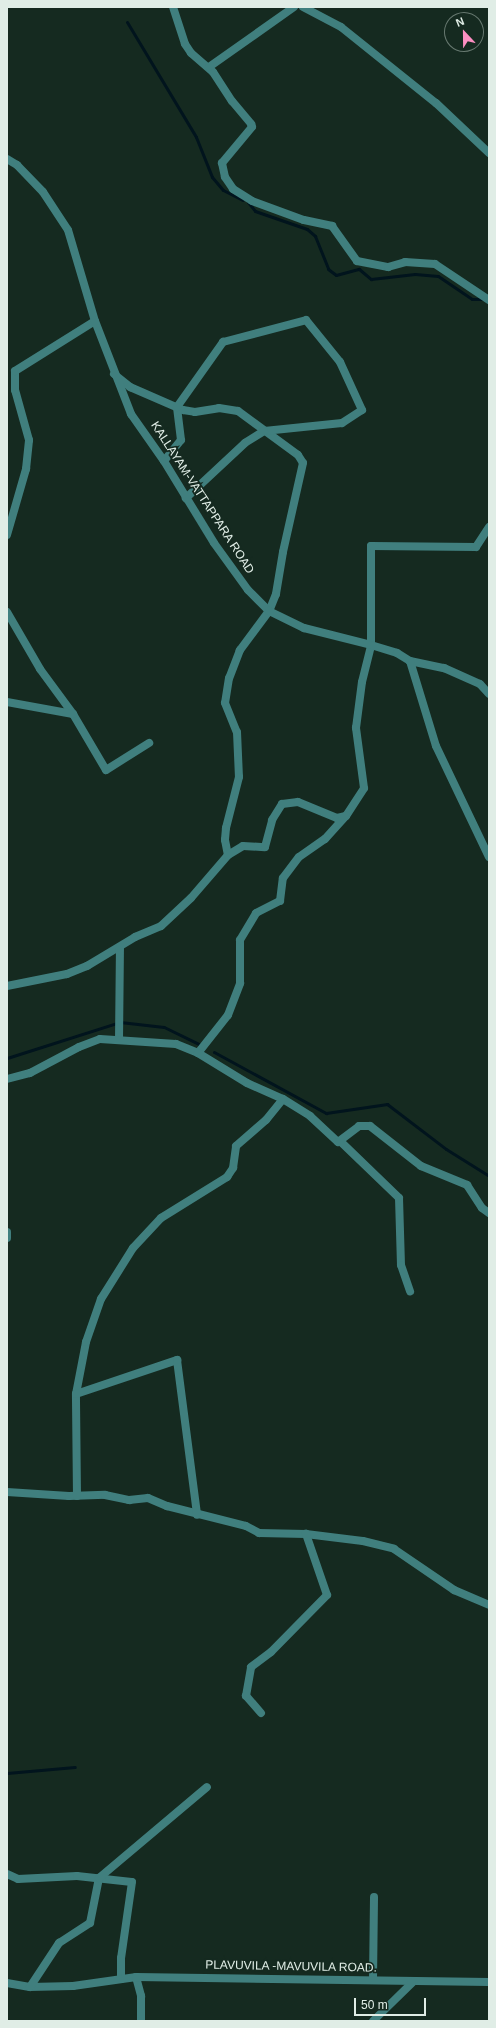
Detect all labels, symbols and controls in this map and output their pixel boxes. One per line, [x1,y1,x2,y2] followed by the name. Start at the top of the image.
[444,12,484,52] north arrow
[454,15,466,29] text: N
[147,419,257,577] street label: KALLAYAM-VATTAPPARA ROAD
[204,1958,378,1976] street label: PLAVUVILA -MAVUVILA ROAD.
[356,1990,428,2016] scale bar
[361,1998,388,2012] text: 50 m

